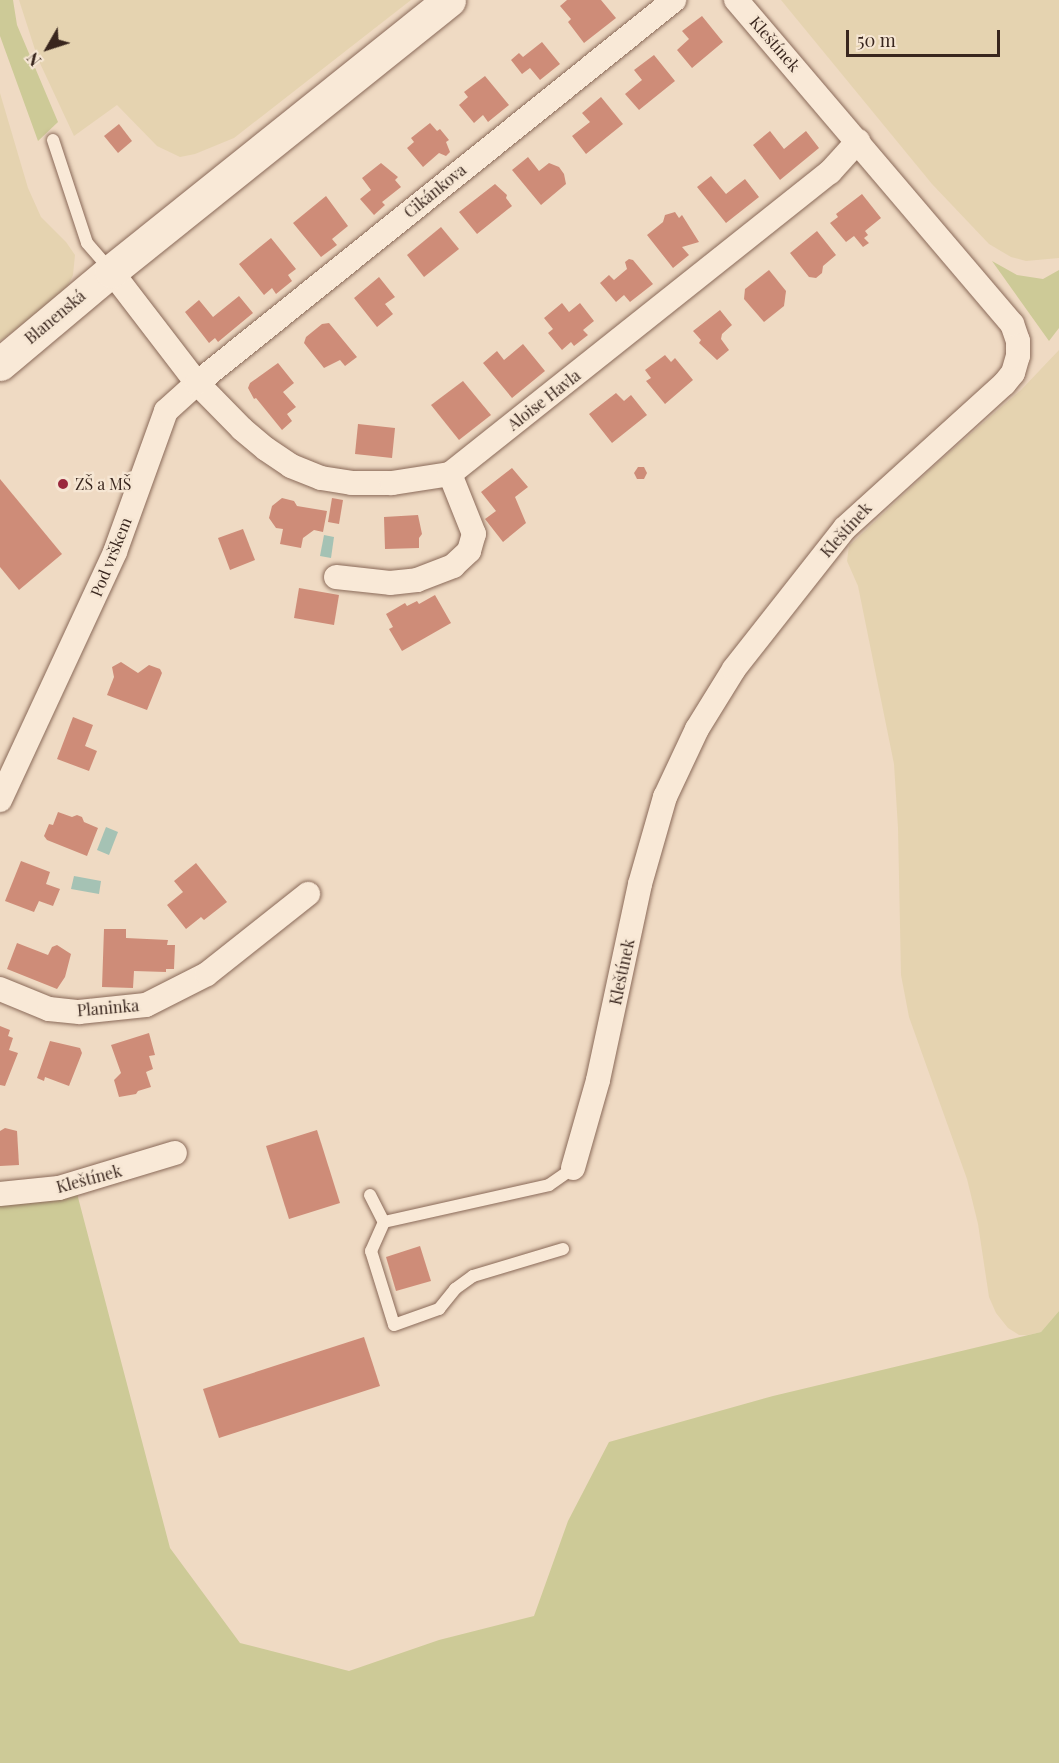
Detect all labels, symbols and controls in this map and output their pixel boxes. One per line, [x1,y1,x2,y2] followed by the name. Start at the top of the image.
[746,12,804,76] street label: Kleštínek
[18,18,78,78] north arrow
[849,18,1004,56] scale bar
[857,28,896,52] text: 50 m
[22,49,45,71] text: N
[400,160,470,222] street label: Cikánkova
[21,286,89,348] street label: Blanenská
[504,366,584,434] street label: Aloise Havla
[75,474,132,494] place label: ZŠ a MŠ
[56,477,70,491] marker: ZŠ a MŠ
[816,499,876,561] street label: Kleštínek
[86,514,136,600] street label: Pod vrškem
[606,937,638,1007] street label: Kleštínek
[76,996,140,1020] street label: Planinka
[54,1161,124,1197] street label: Kleštínek

